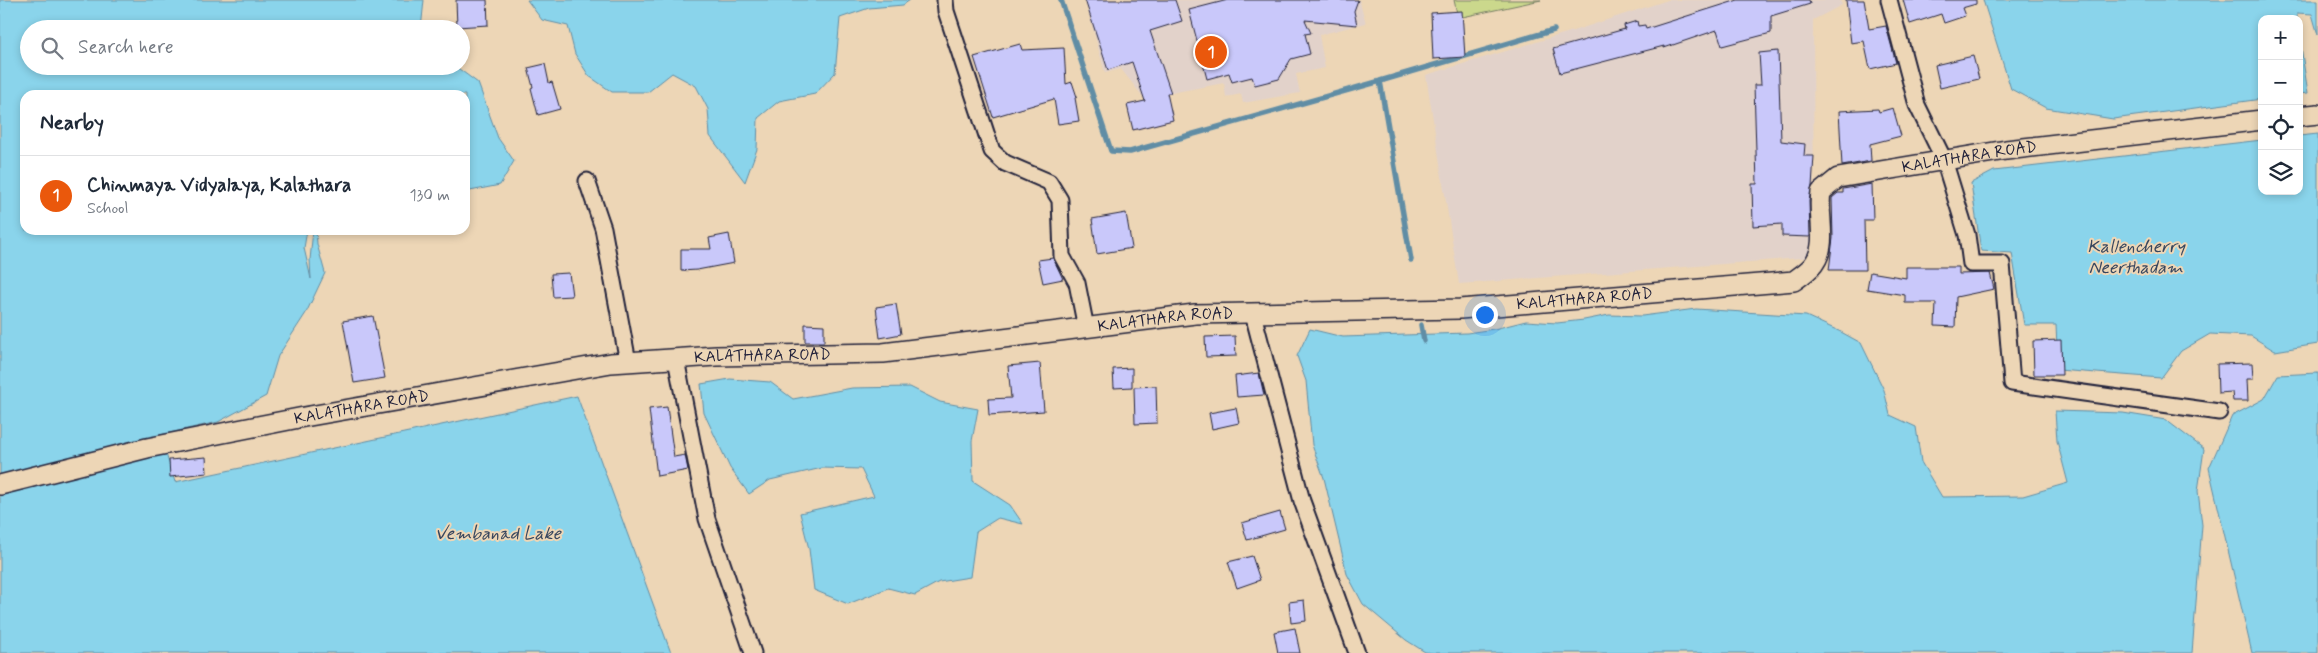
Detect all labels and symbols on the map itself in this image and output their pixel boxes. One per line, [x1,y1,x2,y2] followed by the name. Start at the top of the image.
[1195,33,1227,71] pin: 1
[1900,136,2038,178] street label: KALATHARA ROAD
[2087,235,2186,280] water label: Kallencherry Neerthadam
[1516,282,1653,315] street label: KALATHARA ROAD
[1472,302,1498,328] your location
[1096,303,1233,337] street label: KALATHARA ROAD
[694,343,831,368] street label: KALATHARA ROAD
[292,385,431,429] street label: KALATHARA ROAD
[435,522,562,546] water label: Vembanad Lake

